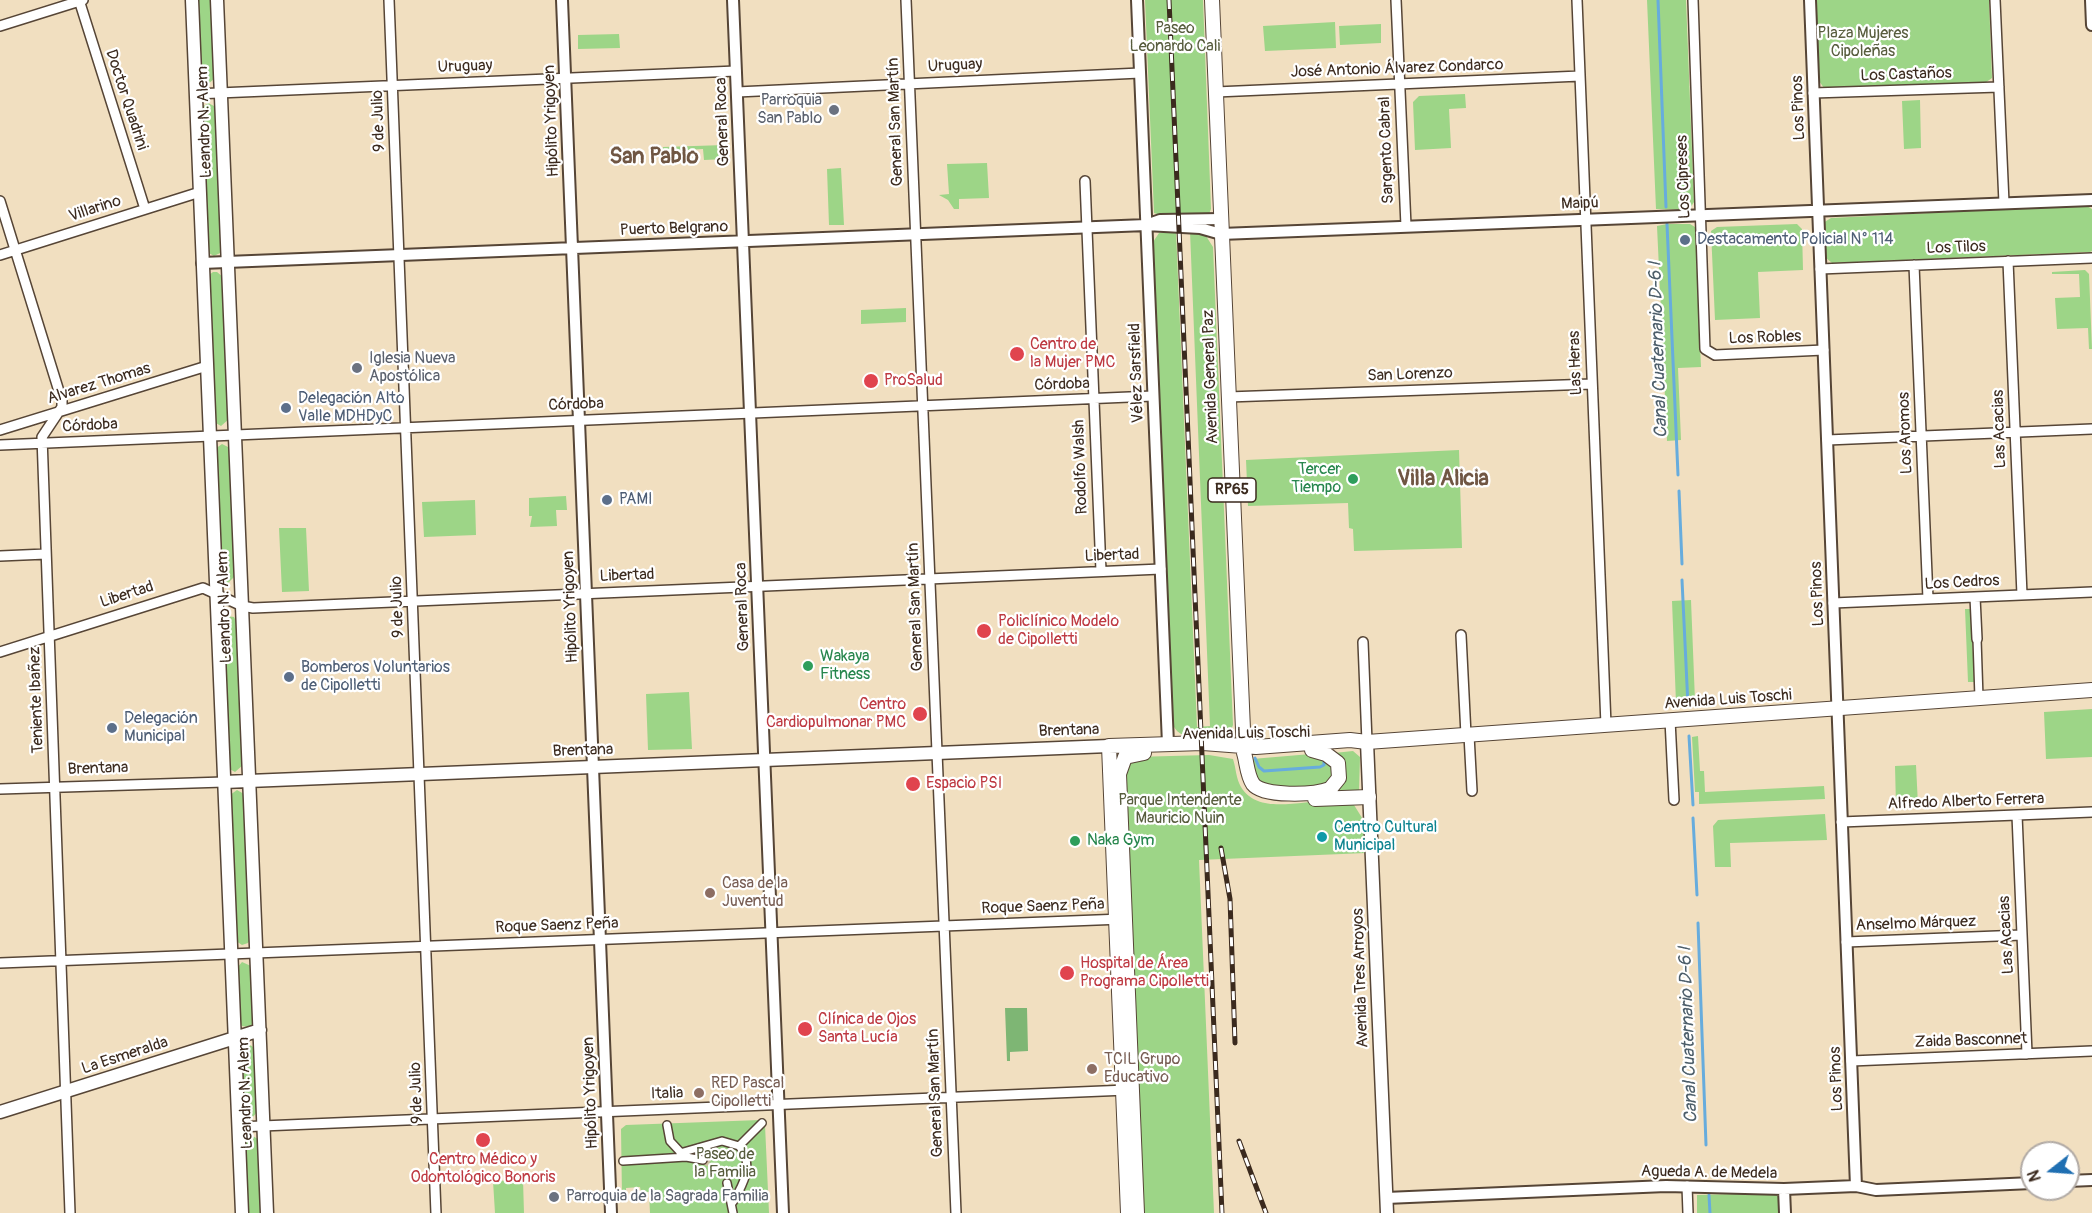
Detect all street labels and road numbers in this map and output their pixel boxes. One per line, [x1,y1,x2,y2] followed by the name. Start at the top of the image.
[101,47,151,153] street label: Doctor Quadrini
[927,55,983,77] street label: Uruguay
[437,56,493,78] street label: Uruguay
[1290,56,1504,82] street label: José Antonio Álvarez Condarco
[884,57,908,187] street label: General San Martín
[1860,64,1952,86] street label: Los Castaños
[540,65,564,177] street label: Hipólito Yrigoyen
[193,66,217,178] street label: Leandro N. Alem
[1788,75,1810,141] street label: Los Pinos
[712,77,734,167] street label: General Roca
[368,90,390,152] street label: 9 de Julio
[1376,96,1398,204] street label: Sargento Cabral
[1673,135,1695,219] street label: Los Cipreses
[66,192,124,226] street label: Villarino
[1561,194,1599,214] street label: Maipú
[619,218,729,240] street label: Puerto Belgrano
[1926,237,1986,259] street label: Los Tilos
[1199,310,1223,444] street label: Avenida General Paz
[1126,323,1148,423] street label: Vélez Sarsfield
[1728,327,1802,349] street label: Los Robles
[1565,330,1587,396] street label: Las Heras
[45,359,153,409] street label: Alvarez Thomas
[1367,364,1453,386] street label: San Lorenzo
[1034,374,1090,396] street label: Córdoba
[1989,389,2011,469] street label: Las Acacias
[1895,392,1917,474] street label: Los Aromos
[548,394,604,416] street label: Córdoba
[62,415,118,437] street label: Córdoba
[1070,419,1092,515] street label: Rodolfo Walsh
[1208,478,1256,502] road number: RP65
[904,542,928,672] street label: General San Martín
[1084,545,1140,567] street label: Libertad
[213,551,237,663] street label: Leandro N. Alem
[559,551,583,663] street label: Hipólito Yrigoyen
[1807,561,1829,627] street label: Los Pinos
[732,562,754,652] street label: General Roca
[599,565,655,587] street label: Libertad
[1924,571,2000,595] street label: Los Cedros
[387,576,409,638] street label: 9 de Julio
[98,577,156,613] street label: Libertad
[26,646,48,754] street label: Teniente Ibañez
[1664,686,1792,714] street label: Avenida Luis Toschi
[1038,720,1100,742] street label: Brentana
[1182,723,1310,745] street label: Avenida Luis Toschi
[552,740,614,762] street label: Brentana
[67,758,129,780] street label: Brentana
[1887,790,2045,814] street label: Alfredo Alberto Ferrera
[981,895,1105,919] street label: Roque Saenz Peña
[1995,895,2019,975] street label: Las Acacias
[1349,908,1373,1048] street label: Avenida Tres Arroyos
[1855,912,1977,936] street label: Anselmo Márquez
[495,914,619,938] street label: Roque Saenz Peña
[924,1028,948,1158] street label: General San Martín
[1914,1029,2028,1053] street label: Zaida Basconnet
[79,1033,171,1079] street label: La Esmeralda
[234,1037,258,1149] street label: Leandro N. Alem
[579,1037,603,1149] street label: Hipólito Yrigoyen
[1826,1046,1848,1112] street label: Los Pinos
[406,1062,428,1124] street label: 9 de Julio
[650,1084,684,1104] street label: Italia
[1641,1162,1777,1184] street label: Agueda A. de Medela

